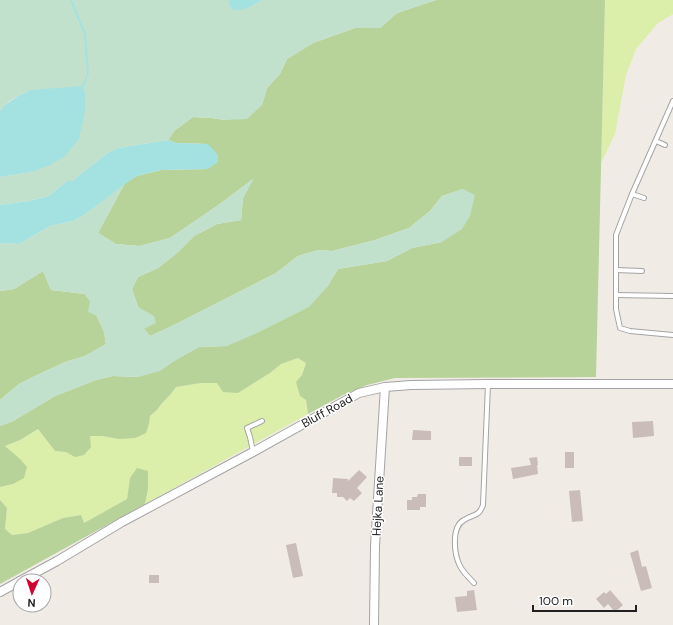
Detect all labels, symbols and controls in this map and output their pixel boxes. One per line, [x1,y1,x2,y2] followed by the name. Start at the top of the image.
[299,390,355,432] street label: Bluff Road
[368,475,388,536] street label: Hejka Lane
[12,573,52,613] north arrow
[533,587,636,613] scale bar
[539,593,573,609] text: 100 m
[27,596,36,610] text: N

